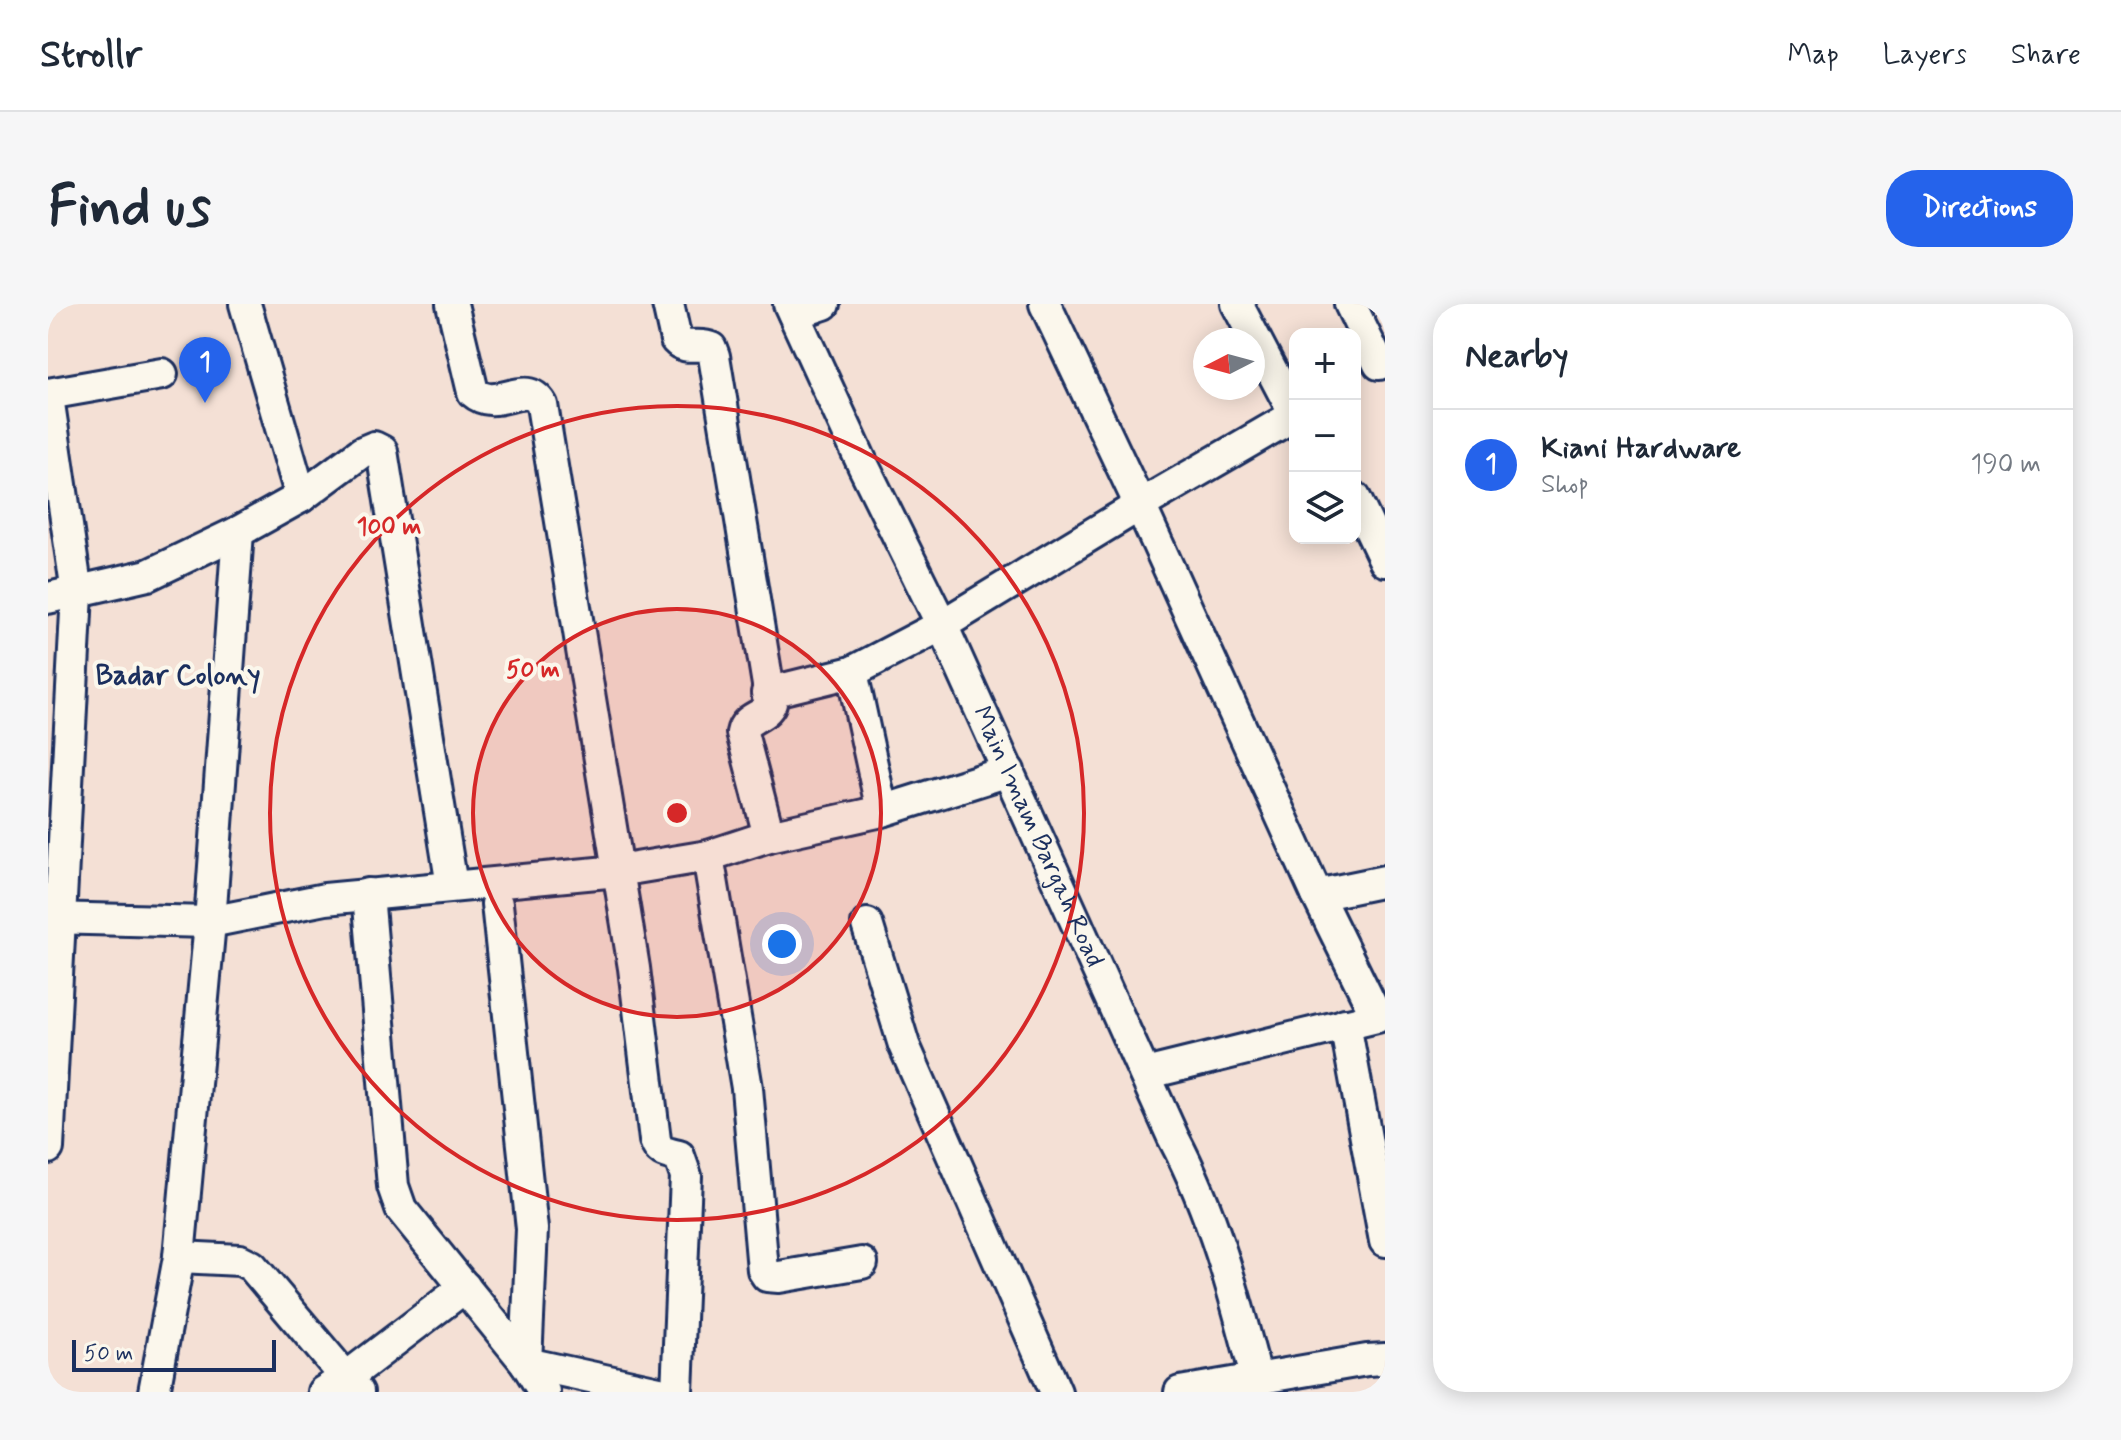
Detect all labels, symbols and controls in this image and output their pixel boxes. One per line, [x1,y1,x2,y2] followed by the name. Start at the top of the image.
[40,31,142,80] text: Strollr
[1788,37,1839,74] text: Map
[1883,37,1967,74] text: Layers
[2011,37,2081,74] text: Share
[1886,170,2073,247] button: Directions
[48,172,211,245] text: Find us
[1193,328,1265,400] north arrow
[1289,328,1361,544] map controls
[1289,328,1361,400] button: +
[1465,334,1569,379] text: Nearby
[179,337,231,403] pin: 1
[1289,400,1361,472] button: −
[1541,429,1741,468] text: Kiani Hardware
[1485,448,1497,482] text: 1
[1971,448,2041,482] text: 190 m
[1541,468,1589,502] text: Shop
[1289,472,1361,544] button: layers
[357,512,421,543] text: 100 m
[506,655,560,686] text: 50 m
[95,658,261,695] district label: Badar Colony
[964,701,1111,973] street label: Main Imam Bargah Road
[663,799,691,827] centre of rings
[762,924,802,964] your location
[72,1336,276,1372] scale bar
[84,1340,133,1368] text: 50 m

